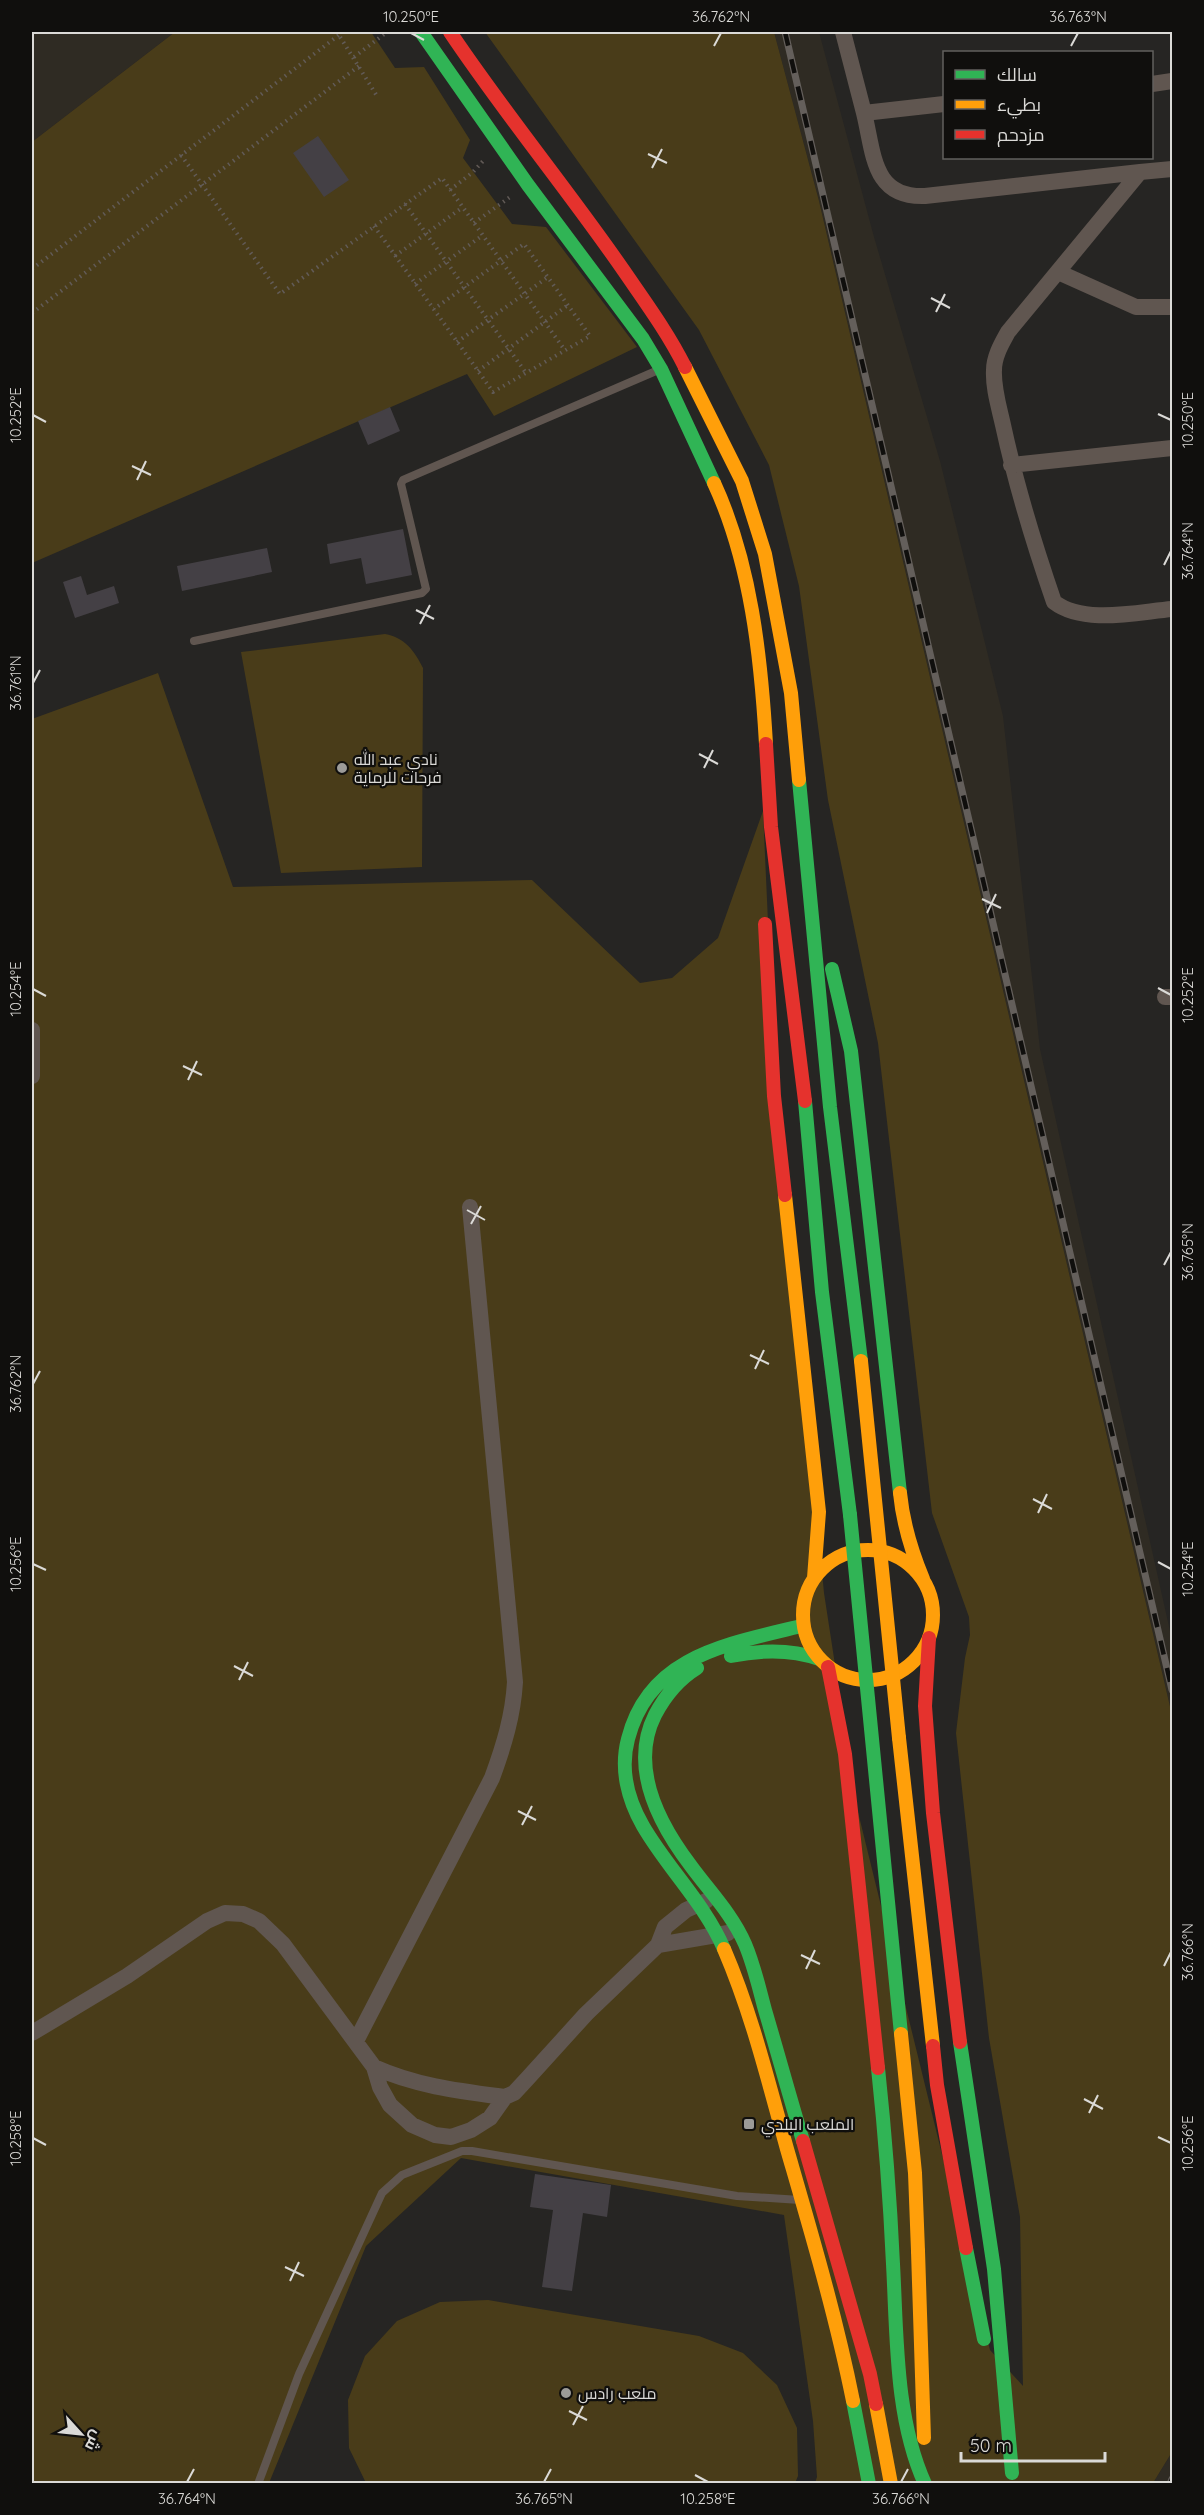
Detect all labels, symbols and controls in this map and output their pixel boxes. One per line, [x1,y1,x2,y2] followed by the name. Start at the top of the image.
[383,7,439,26] text: 10.250°E
[692,7,750,26] text: 36.762°N
[1049,7,1107,26] text: 36.763°N
[943,51,1153,159] legend
[997,63,1037,86] text: سالك
[997,93,1041,119] text: بطيء
[997,123,1045,147] text: مزدحم
[6,387,25,443] text: 10.252°E
[1178,392,1197,448] text: 10.250°E
[1178,522,1197,580] text: 36.764°N
[6,655,25,711] text: 36.761°N
[354,749,442,787] place label: نادي عبد الله فرحات للرماية
[335,761,349,775] marker: نادي عبد الله فرحات للرماية
[6,961,25,1017] text: 10.254°E
[1178,967,1197,1023] text: 10.252°E
[1178,1223,1197,1281] text: 36.765°N
[6,1355,25,1413] text: 36.762°N
[6,1536,25,1592] text: 10.256°E
[1178,1541,1197,1597] text: 10.254°E
[1178,1923,1197,1981] text: 36.766°N
[6,2110,25,2166] text: 10.258°E
[761,2114,854,2138] place label: الملعب البلدي
[1178,2115,1197,2171] text: 10.256°E
[742,2117,756,2131] marker: الملعب البلدي
[578,2383,656,2404] place label: ملعب رادس
[559,2386,573,2400] marker: ملعب رادس
[51,2404,111,2464] north arrow
[961,2425,1105,2463] scale bar
[81,2427,108,2454] text: ش
[970,2434,1012,2457] text: 50 m
[158,2489,216,2508] text: 36.764°N
[515,2489,573,2508] text: 36.765°N
[680,2489,736,2508] text: 10.258°E
[872,2489,930,2508] text: 36.766°N

